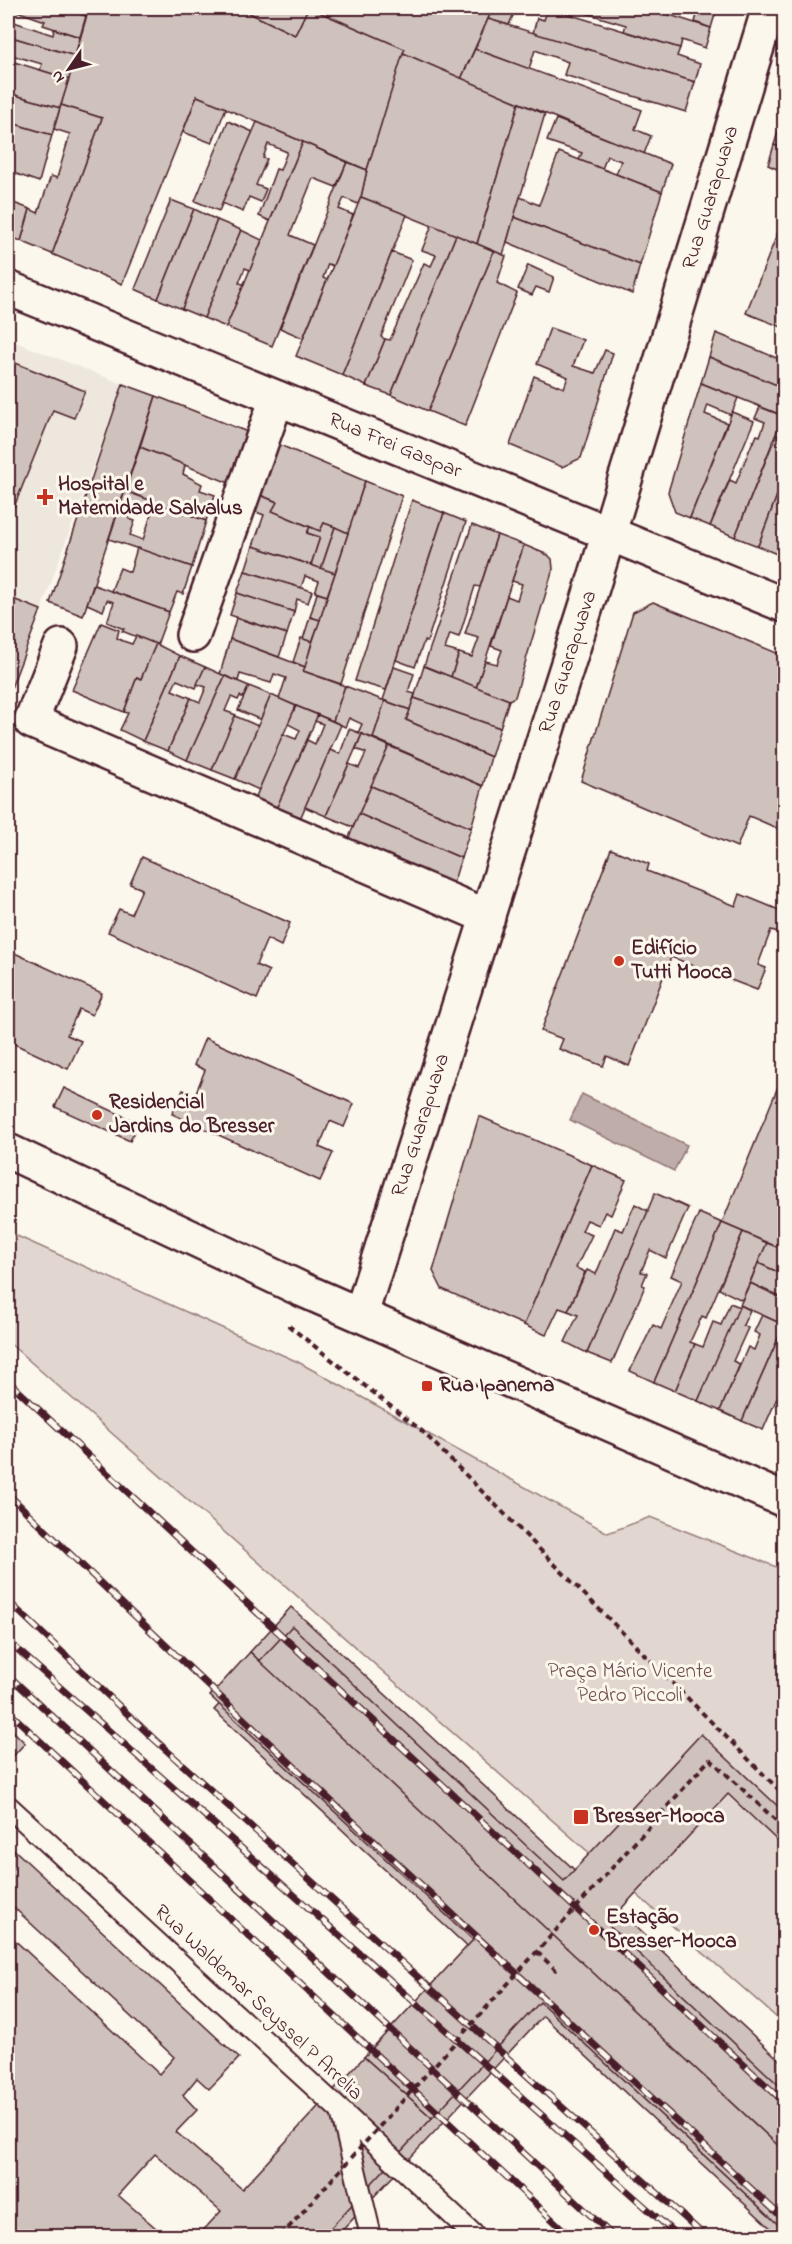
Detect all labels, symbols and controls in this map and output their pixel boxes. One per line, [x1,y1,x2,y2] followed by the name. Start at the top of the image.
[39,39,99,99] north arrow
[45,65,71,88] text: N
[675,122,747,273] street label: Rua Guarapuava
[324,405,467,487] street label: Rua Frei Gaspar
[58,470,243,524] place label: Hospital e Maternidade Salvalus
[36,488,54,506] marker: Hospital e Maternidade Salvalus
[532,587,605,738] street label: Rua Guarapuava
[631,934,732,988] place label: Edifício Tutti Mooca
[612,954,626,968] marker: Edifício Tutti Mooca
[384,1050,458,1201] street label: Rua Guarapuava
[109,1088,275,1142] place label: Residencial Jardins do Bresser
[90,1108,104,1122] marker: Residencial Jardins do Bresser
[439,1371,554,1401] place label: Rua Ipanema
[420,1379,434,1393] marker: Rua Ipanema
[548,1657,713,1711] park label: Praça Mário Vicente Pedro Piccoli
[593,1802,724,1832] place label: Bresser-Mooca
[572,1808,590,1826] marker: Bresser-Mooca
[145,1898,369,2110] street label: Rua Waldemar Seyssel P Arrelia
[605,1903,736,1957] place label: Estação Bresser-Mooca
[587,1923,601,1937] marker: Estação Bresser-Mooca

